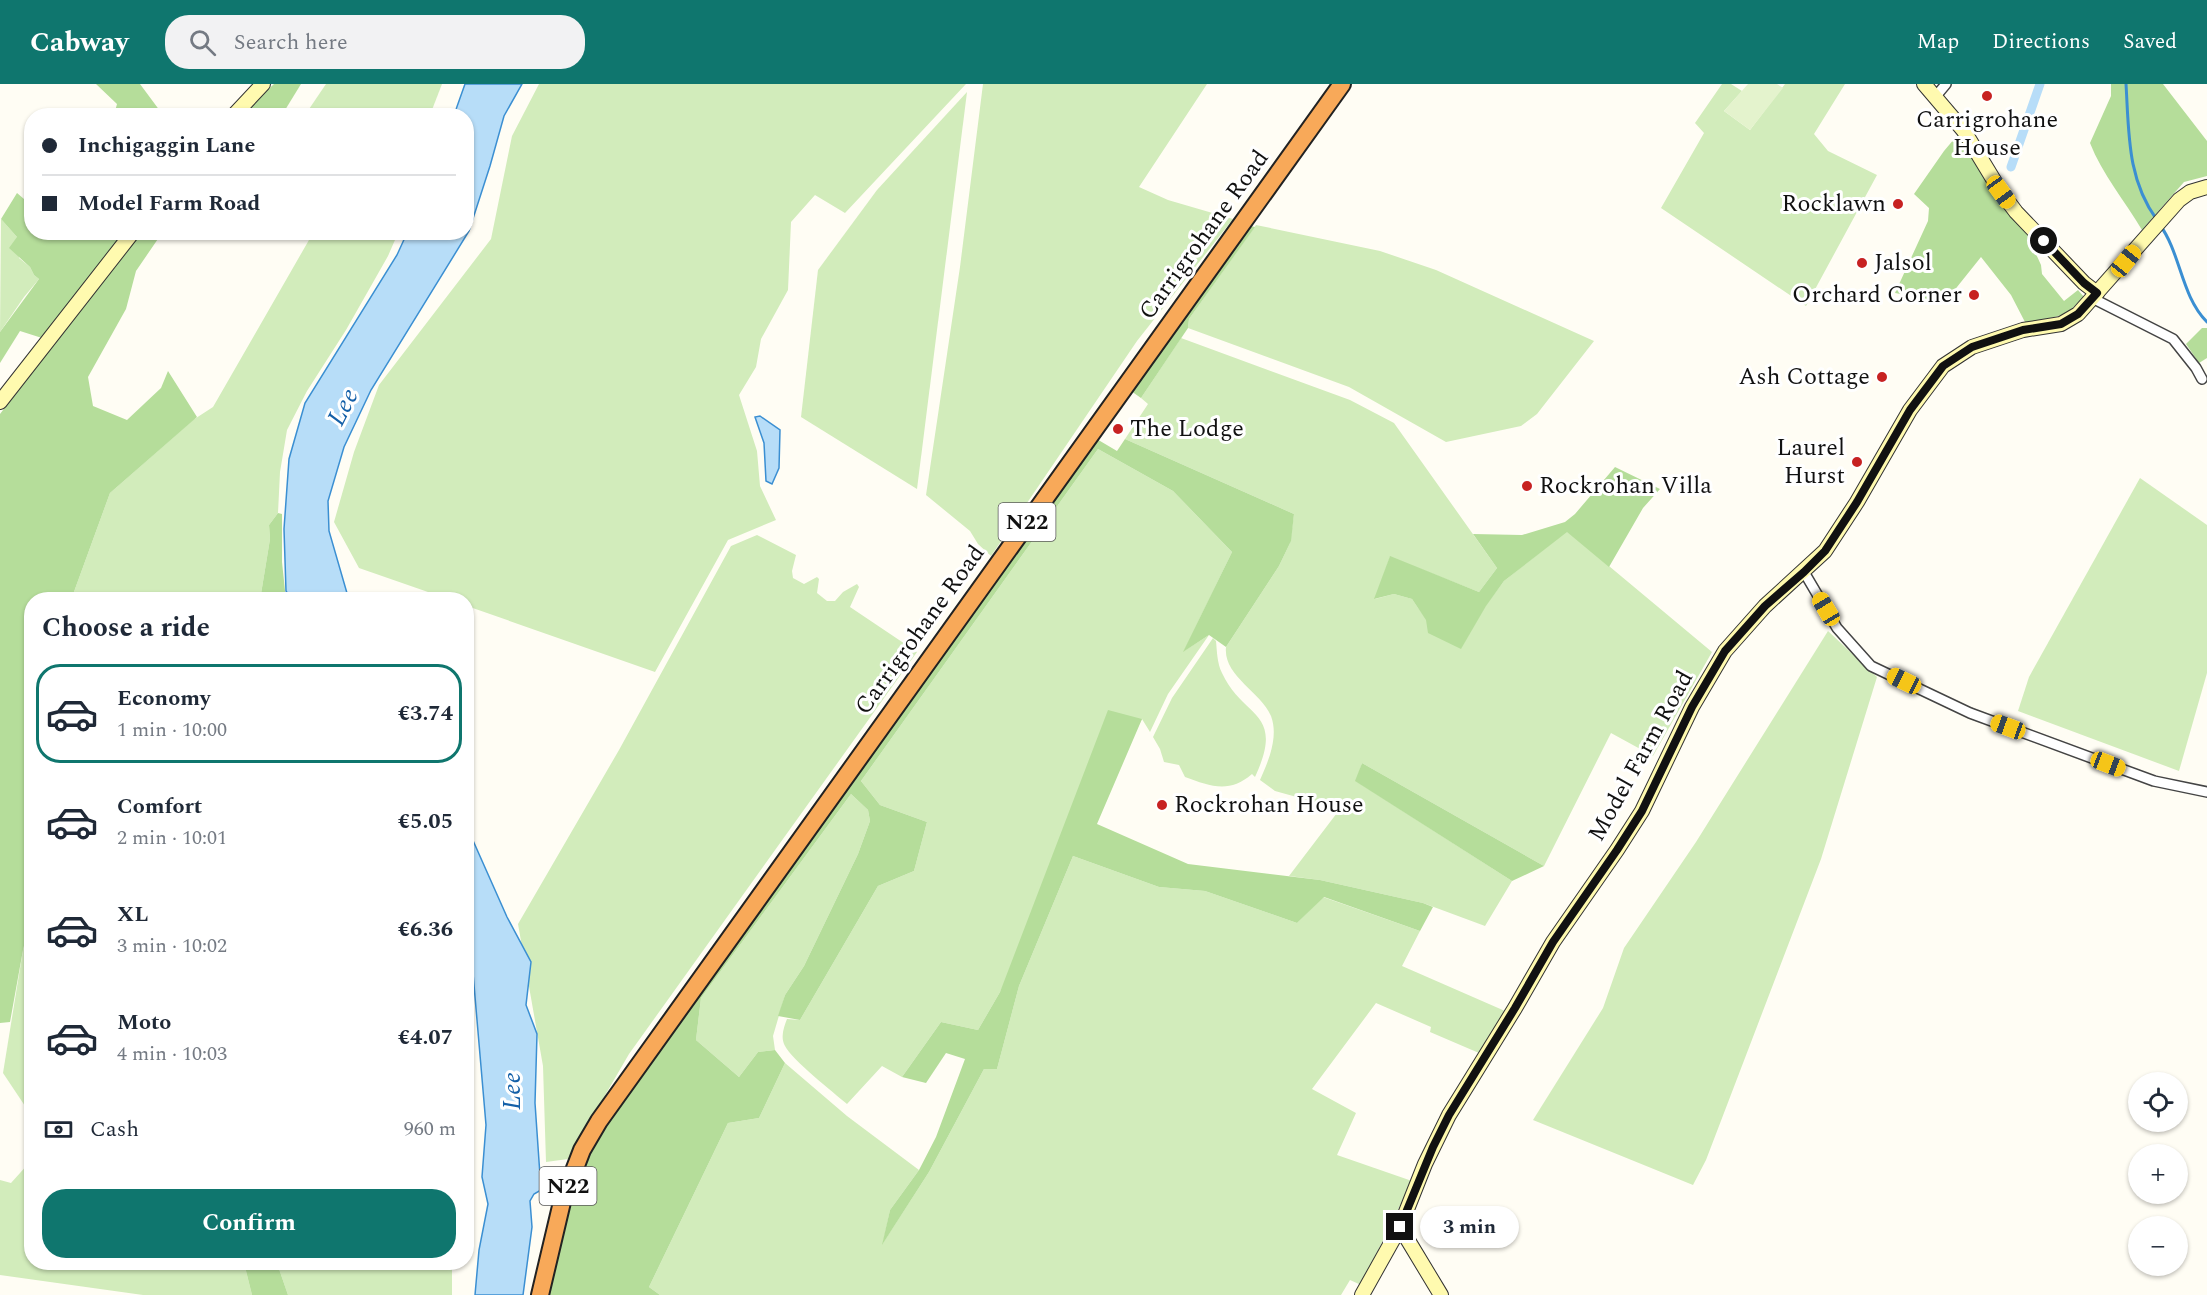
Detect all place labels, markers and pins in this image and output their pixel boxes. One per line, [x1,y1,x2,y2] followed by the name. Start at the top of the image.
[1980,89,1994,103] marker: Carrigrohane House
[1916,102,2058,166] place label: Carrigrohane House
[1782,186,1886,222] place label: Rocklawn
[1891,197,1905,211] marker: Rocklawn
[1874,245,1932,281] place label: Jalsol
[1855,256,1869,270] marker: Jalsol
[1792,277,1962,313] place label: Orchard Corner
[1967,288,1981,302] marker: Orchard Corner
[1738,359,1870,395] place label: Ash Cottage
[1875,370,1889,384] marker: Ash Cottage
[1130,411,1244,447] place label: The Lodge
[1111,422,1125,436] marker: The Lodge
[1776,430,1845,494] place label: Laurel Hurst
[1850,455,1864,469] marker: Laurel Hurst
[1539,468,1712,504] place label: Rockrohan Villa
[1520,479,1534,493] marker: Rockrohan Villa
[1174,787,1364,823] place label: Rockrohan House
[1155,798,1169,812] marker: Rockrohan House

